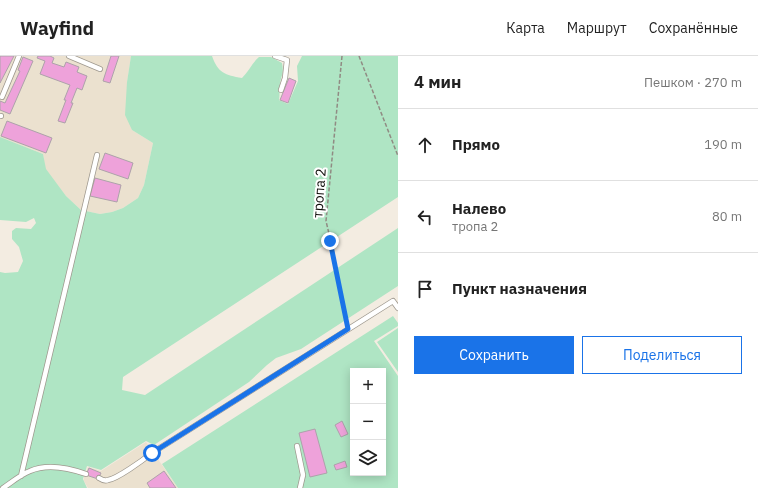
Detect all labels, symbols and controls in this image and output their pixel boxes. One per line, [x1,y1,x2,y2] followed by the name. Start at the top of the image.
[20,16,94,40] text: Wayfind
[506,19,545,37] text: Карта
[567,19,627,37] text: Маршрут
[649,19,738,37] text: Сохранённые
[414,71,461,93] text: 4 мин
[644,74,742,91] text: Пешком · 270 m
[414,134,436,156] icon: ahead
[452,135,500,154] text: Прямо
[704,136,742,153] text: 190 m
[308,168,330,218] street label: тропа 2
[452,199,506,218] text: Налево
[414,206,436,228] icon: left
[712,208,742,225] text: 80 m
[452,218,498,235] text: тропа 2
[321,232,339,250] route end
[414,278,436,300] icon: arrive
[452,279,587,298] text: Пункт назначения
[414,336,574,374] button: Сохранить
[582,336,742,374] button: Поделиться
[350,368,386,476] map controls
[350,368,386,404] button: +
[350,404,386,440] button: −
[350,440,386,476] button: layers
[143,444,161,462] route start

